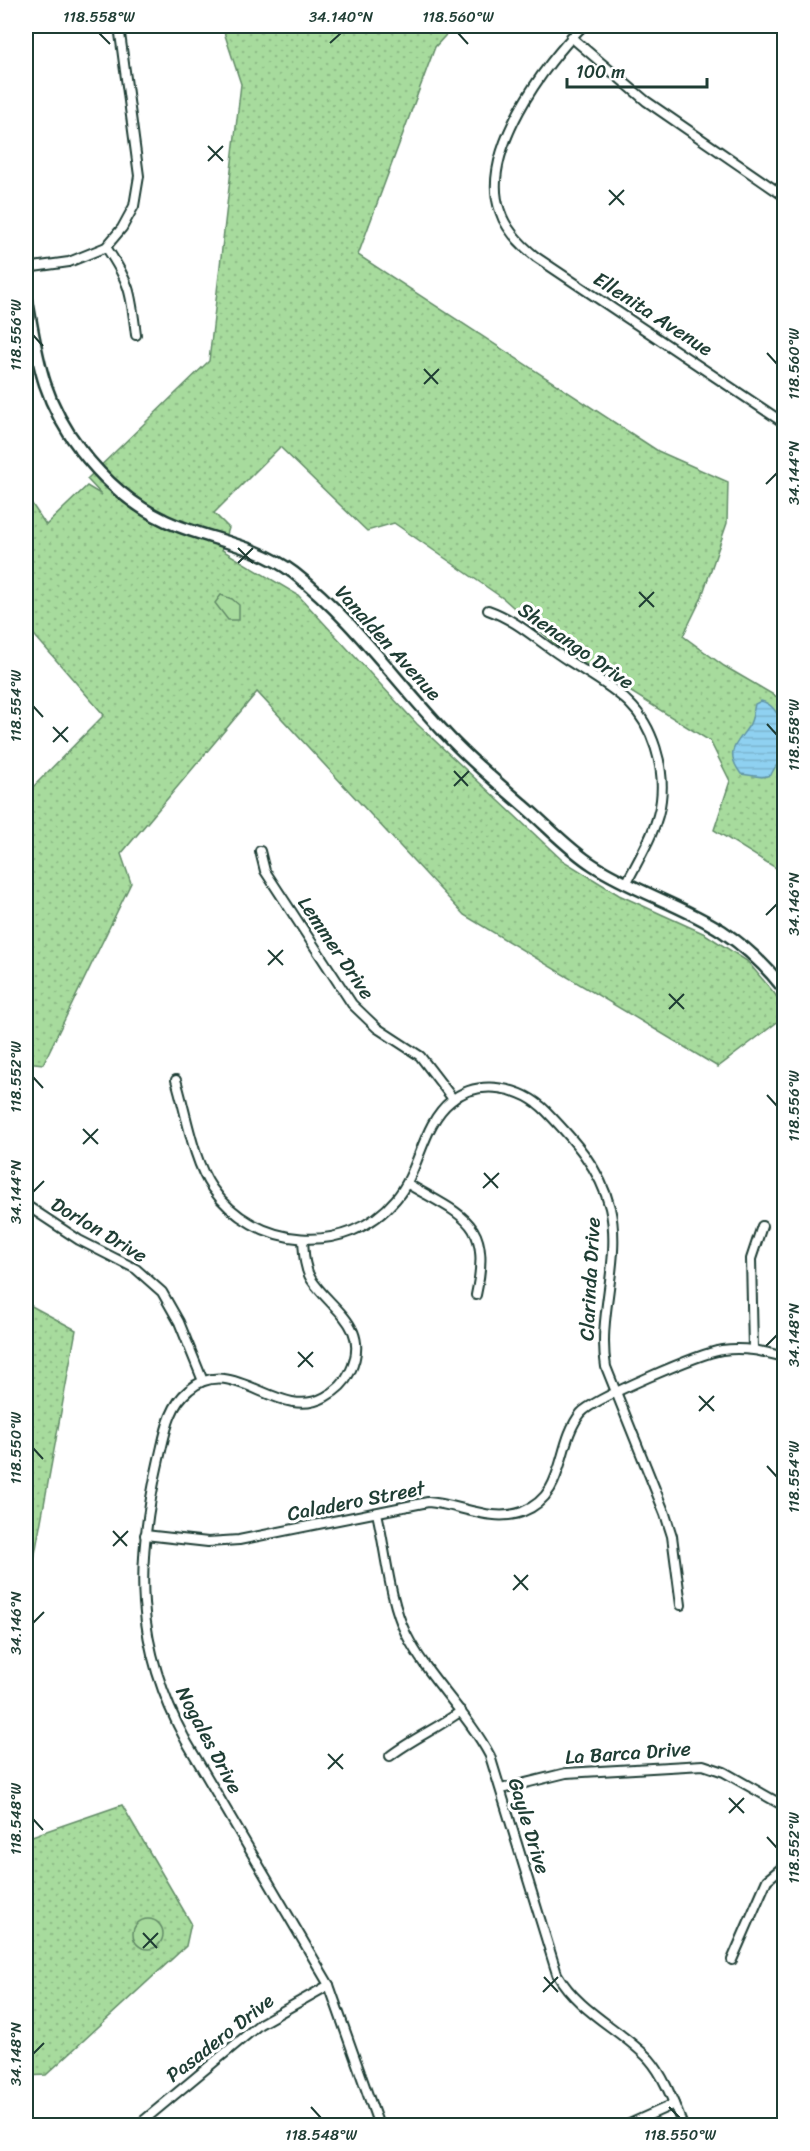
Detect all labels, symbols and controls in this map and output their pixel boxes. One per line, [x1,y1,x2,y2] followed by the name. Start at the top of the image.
[63,4,135,30] text: 118.558°W
[309,4,374,30] text: 34.140°N
[422,4,494,30] text: 118.560°W
[567,51,706,89] scale bar
[576,56,625,88] text: 100 m
[586,262,720,366] street label: Ellenita Avenue
[3,299,29,371] text: 118.556°W
[781,328,807,400] text: 118.560°W
[781,440,807,505] text: 34.144°N
[326,577,450,710] street label: Vanalden Avenue
[510,593,642,699] street label: Shenango Drive
[3,669,29,742] text: 118.554°W
[781,699,807,771] text: 118.558°W
[781,872,807,936] text: 34.146°N
[288,889,384,1007] street label: Lemmer Drive
[3,1041,29,1113] text: 118.552°W
[781,1070,807,1142] text: 118.556°W
[3,1159,29,1224] text: 34.144°N
[44,1187,154,1273] street label: Dorlon Drive
[569,1216,611,1342] street label: Clarinda Drive
[781,1302,807,1367] text: 34.148°N
[3,1411,29,1484] text: 118.550°W
[781,1440,807,1513] text: 118.554°W
[284,1470,429,1531] street label: Caladero Street
[3,1591,29,1655] text: 34.146°N
[166,1680,252,1800] street label: Nogales Drive
[564,1731,692,1775] street label: La Barca Drive
[498,1773,560,1879] street label: Gayle Drive
[3,1783,29,1855] text: 118.548°W
[781,1812,807,1884] text: 118.552°W
[158,1984,282,2092] street label: Pasadero Drive
[3,2021,29,2086] text: 34.148°N
[285,2122,357,2148] text: 118.548°W
[644,2122,717,2148] text: 118.550°W

